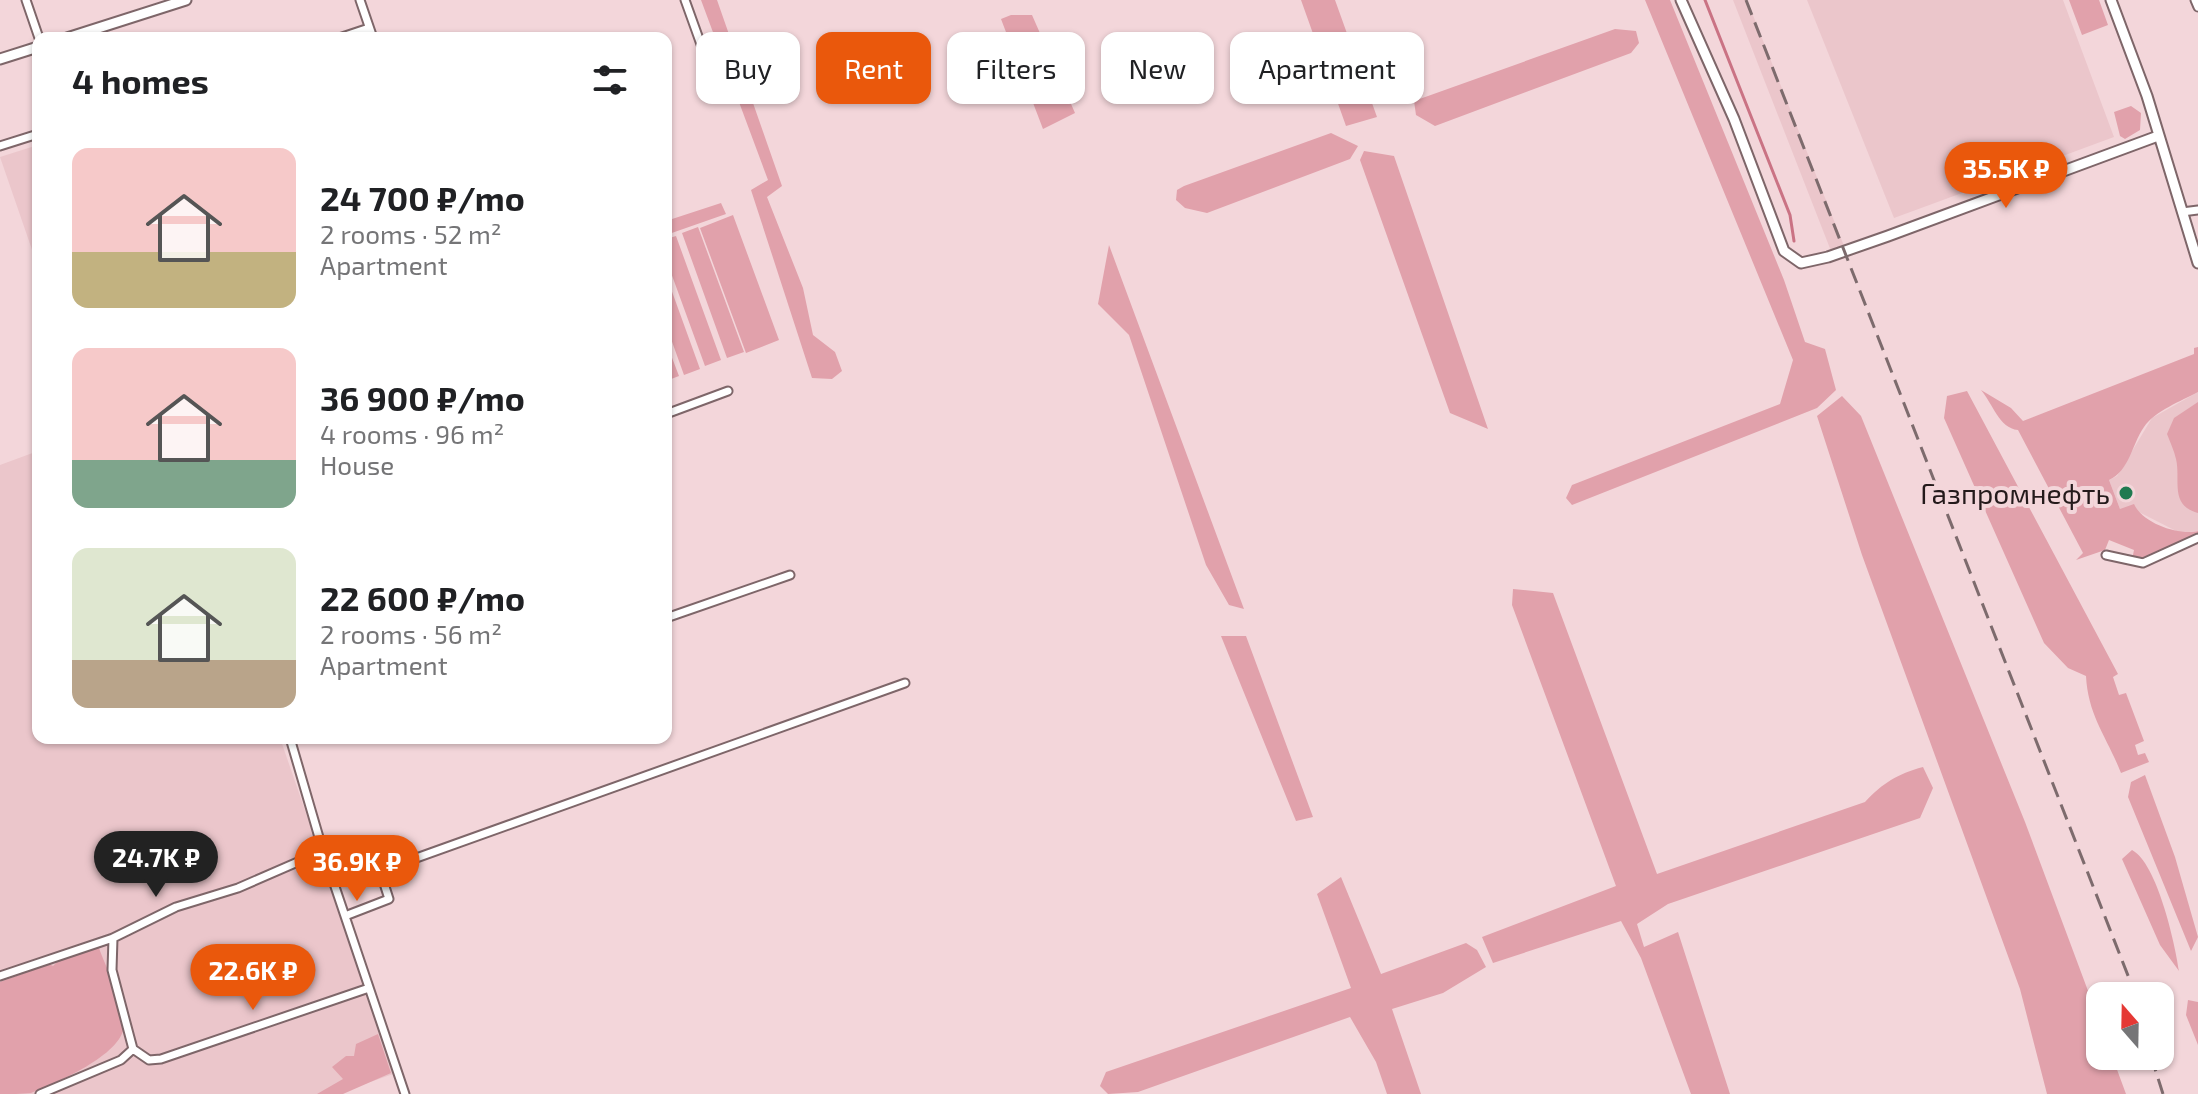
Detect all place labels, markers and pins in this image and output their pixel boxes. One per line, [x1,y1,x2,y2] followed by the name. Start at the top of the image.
[1932,142,2080,210] pin: 35.5K ₽
[1920,476,2110,510] place label: Газпромнефть
[2117,484,2135,502] marker: Газпромнефть
[82,831,230,899] pin: 24.7K ₽
[283,835,431,903] pin: 36.9K ₽
[179,944,327,1012] pin: 22.6K ₽

